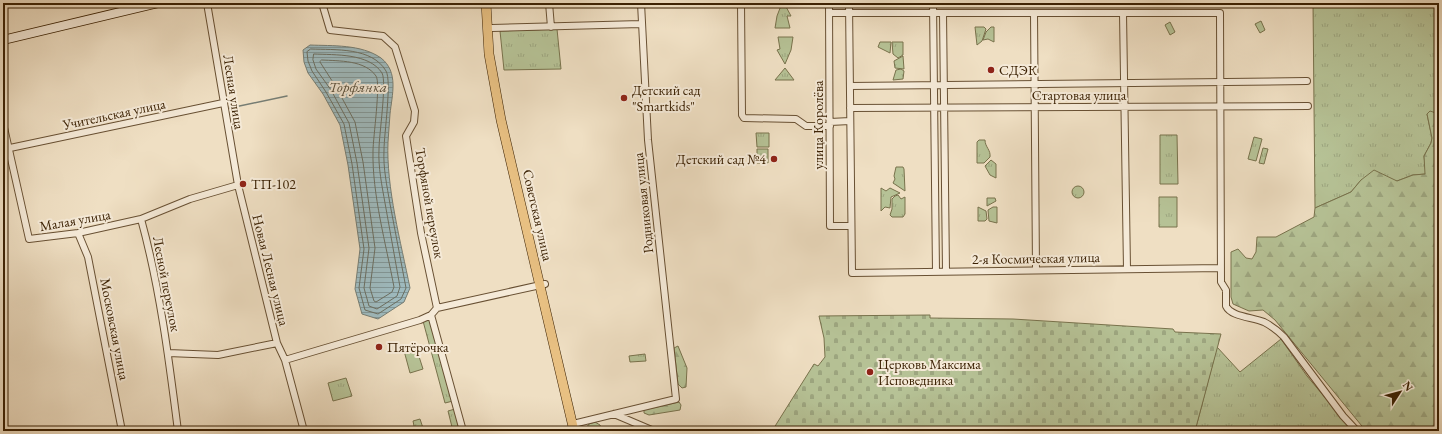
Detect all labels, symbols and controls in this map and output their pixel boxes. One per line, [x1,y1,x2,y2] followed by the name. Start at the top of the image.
[219,53,249,131] street label: Лесная улица
[999,61,1038,79] place label: СДЭК
[986,65,996,75] marker: СДЭК
[329,77,387,96] water label: Торфянка
[809,80,827,169] street label: улица Королёва
[632,81,701,115] place label: Детский сад "Smartkids"
[1032,86,1127,104] street label: Стартовая улица
[619,93,629,103] marker: Детский сад "Smartkids"
[60,94,167,134] street label: Учительская улица
[411,146,449,260] street label: Торфяной переулок
[676,150,766,168] place label: Детский сад №4
[629,151,657,254] street label: Родниковая улица
[769,154,779,164] marker: Детский сад №4
[519,168,557,263] street label: Советская улица
[251,175,296,193] place label: ТП-102
[238,179,248,189] marker: ТП-102
[38,205,112,235] street label: Малая улица
[248,212,294,328] street label: Новая Лесная улица
[149,235,185,333] street label: Лесной переулок
[972,248,1101,268] street label: 2-я Космическая улица
[96,277,134,382] street label: Московская улица
[387,338,449,356] place label: Пятёрочка
[374,342,384,352] marker: Пятёрочка
[878,355,981,389] place label: Церковь Максима Исповедника
[865,367,875,377] marker: Церковь Максима Исповедника
[1380,372,1420,412] north arrow
[1400,378,1416,394] text: N

